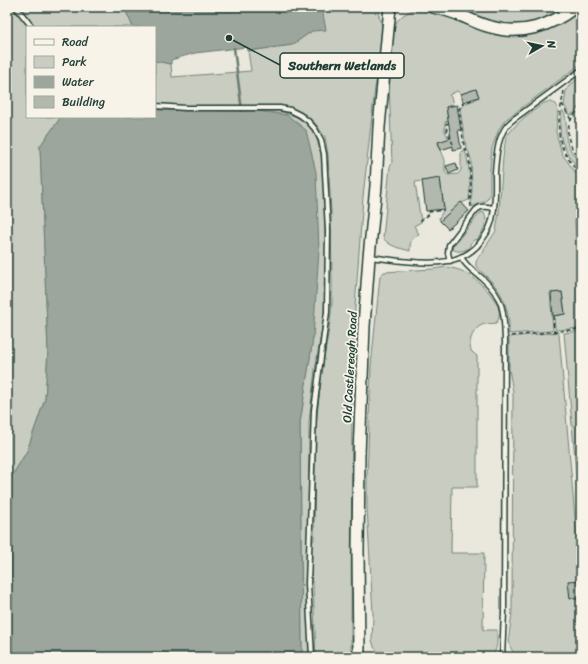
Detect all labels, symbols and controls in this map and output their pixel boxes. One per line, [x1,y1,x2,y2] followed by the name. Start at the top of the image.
[26,26,156,118] legend
[522,26,562,66] north arrow
[62,31,89,53] text: Road
[541,38,561,50] text: N
[62,51,87,73] text: Park
[280,53,404,78] callout: Southern Wetlands
[287,54,397,77] text: Southern Wetlands
[62,71,95,93] text: Water
[62,91,105,113] text: Building
[336,310,364,423] street label: Old Castlereagh Road

